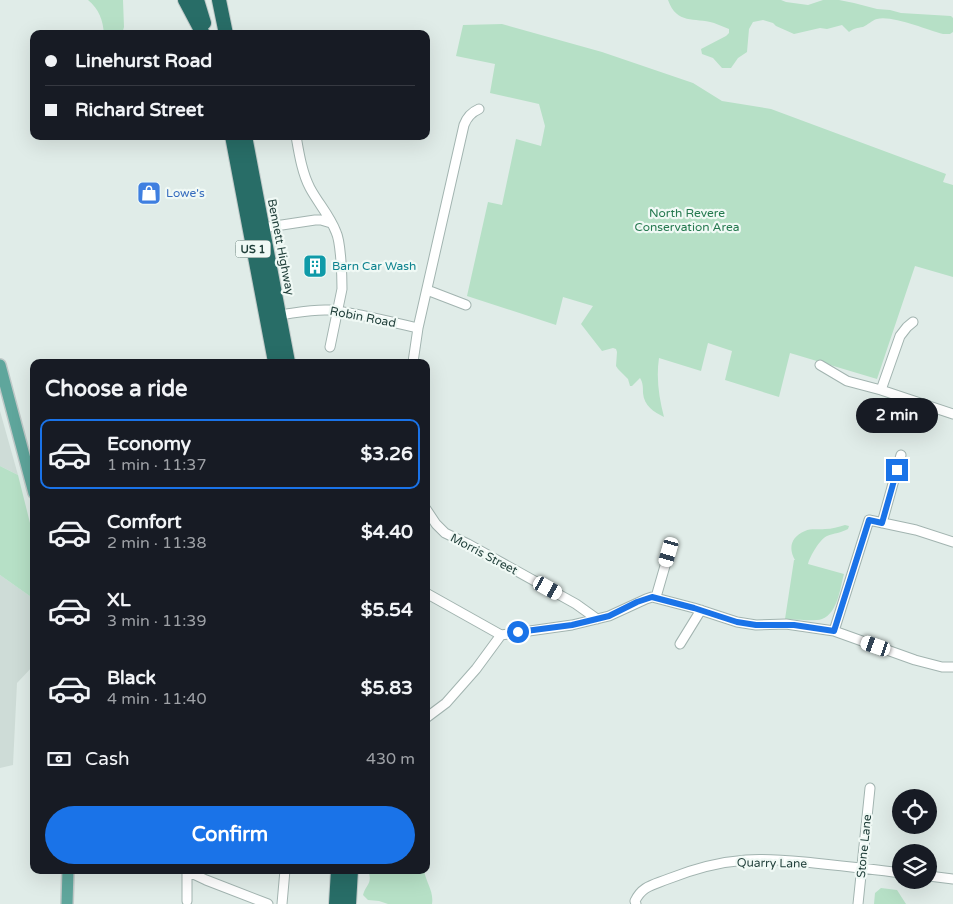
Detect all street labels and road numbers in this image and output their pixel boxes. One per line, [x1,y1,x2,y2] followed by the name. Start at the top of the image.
[265,198,297,297] street label: Bennett Highway
[236,240,270,258] road number: US 1
[329,304,397,330] street label: Robin Road
[448,530,520,578] street label: Morris Street
[854,813,874,879] street label: Stone Lane
[737,855,807,871] street label: Quarry Lane

